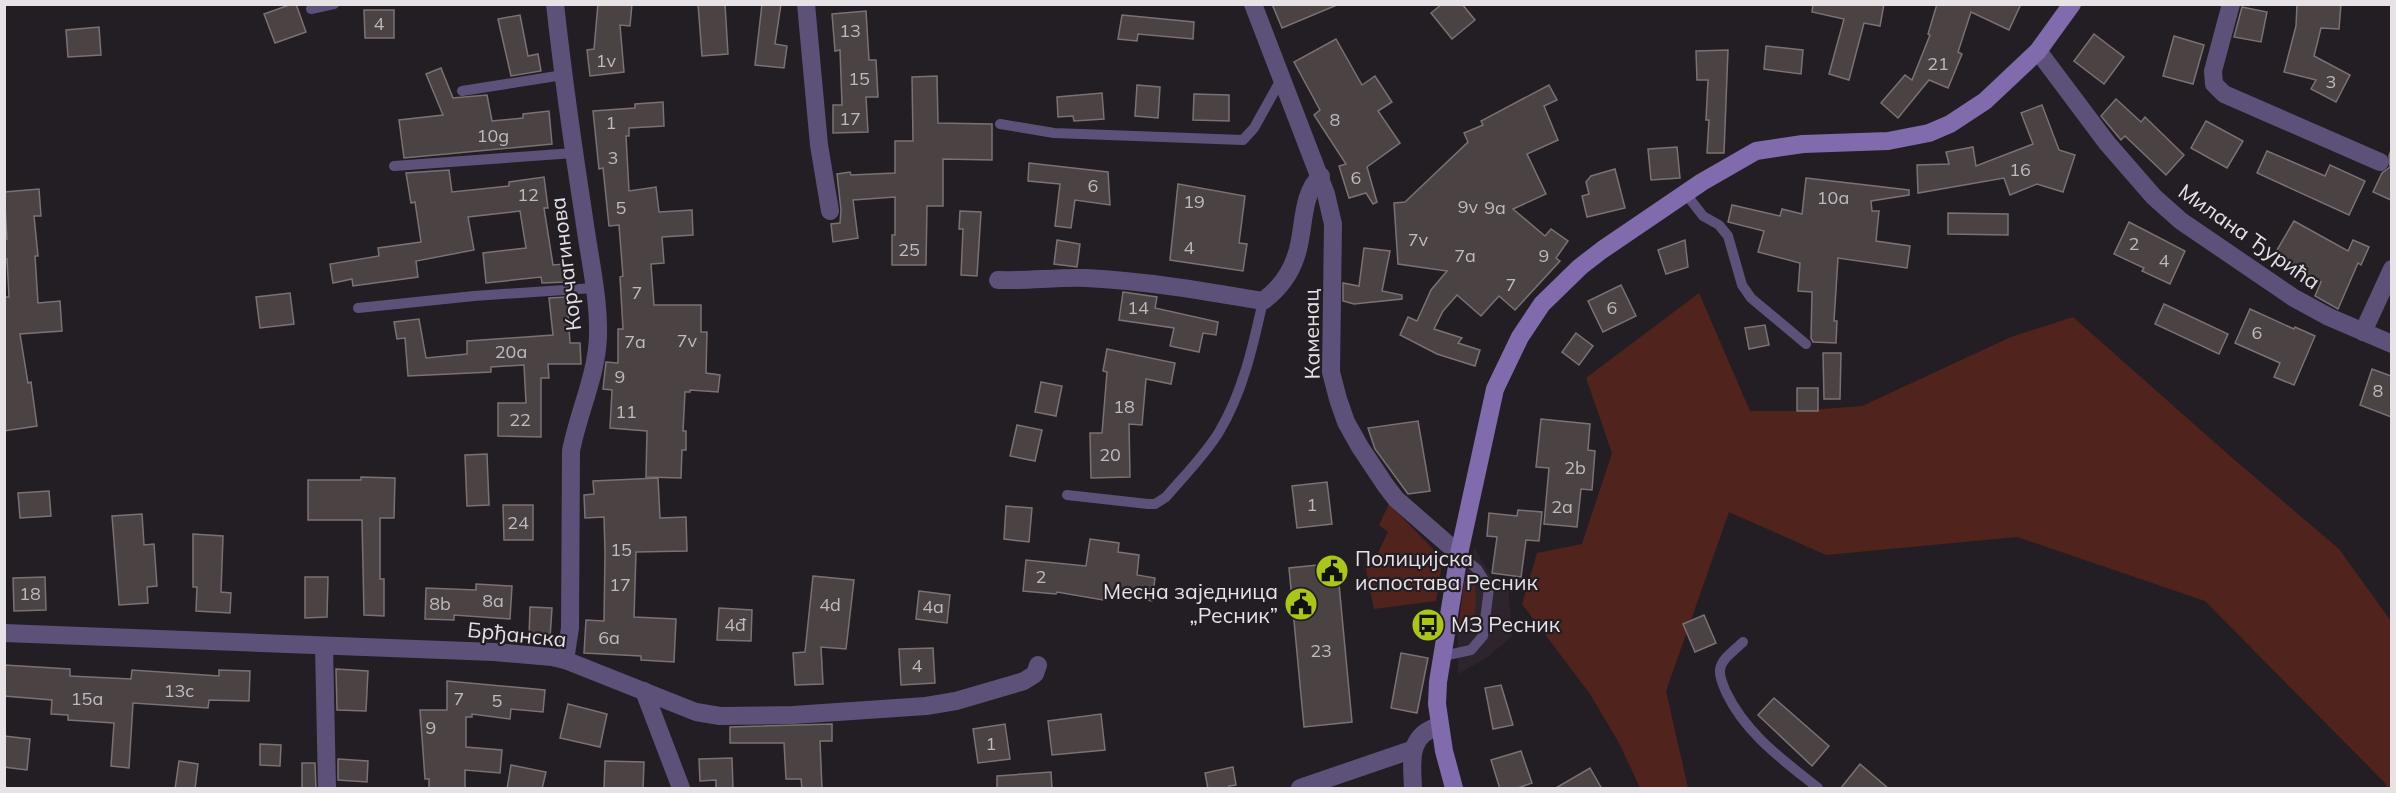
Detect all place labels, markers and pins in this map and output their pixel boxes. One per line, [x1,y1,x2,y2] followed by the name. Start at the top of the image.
[1355,545,1538,595] place label: Полицијска испостава Ресник
[1314,553,1350,589] public building icon: Полицијска испостава Ресник
[1103,578,1278,628] place label: Месна заједница „Ресник”
[1283,586,1319,622] public building icon: Месна заједница „Ресник”
[1410,607,1446,643] bus stop icon: МЗ Ресник
[1451,611,1561,637] place label: МЗ Ресник

